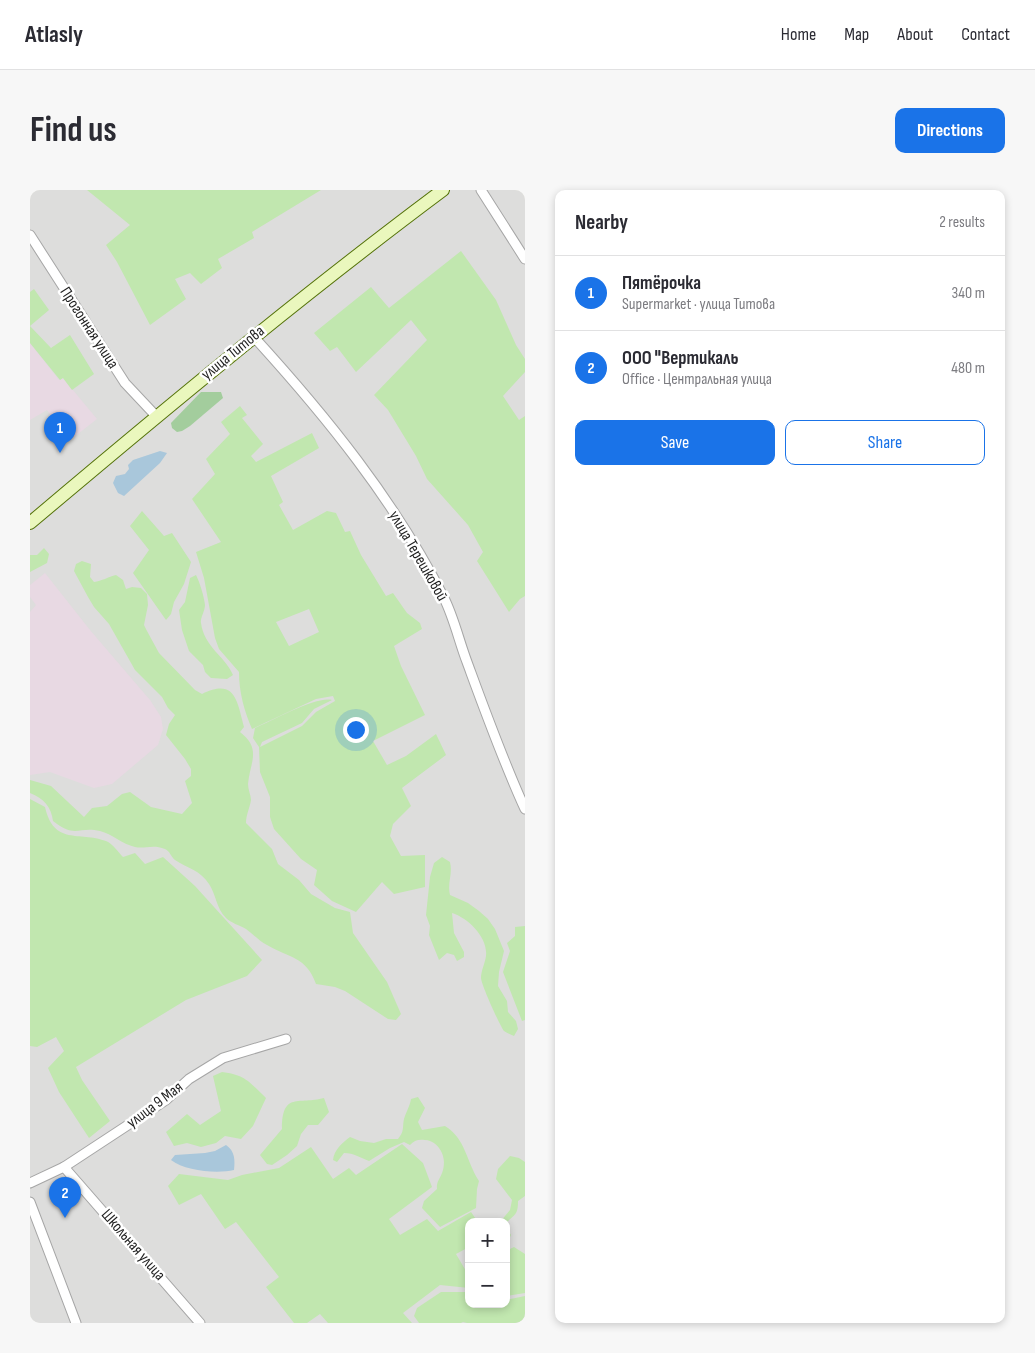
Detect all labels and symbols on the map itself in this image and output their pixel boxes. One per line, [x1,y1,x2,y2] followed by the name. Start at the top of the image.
[56,284,122,372] street label: Прогонная улица
[198,322,268,384] street label: улица Титова
[44,412,76,453] pin: 1
[384,507,452,605] street label: улица Терешковой
[343,717,369,743] your location
[123,1078,187,1132] street label: улица 9 Мая
[49,1177,81,1218] pin: 2
[97,1206,169,1284] street label: Школьная улица

